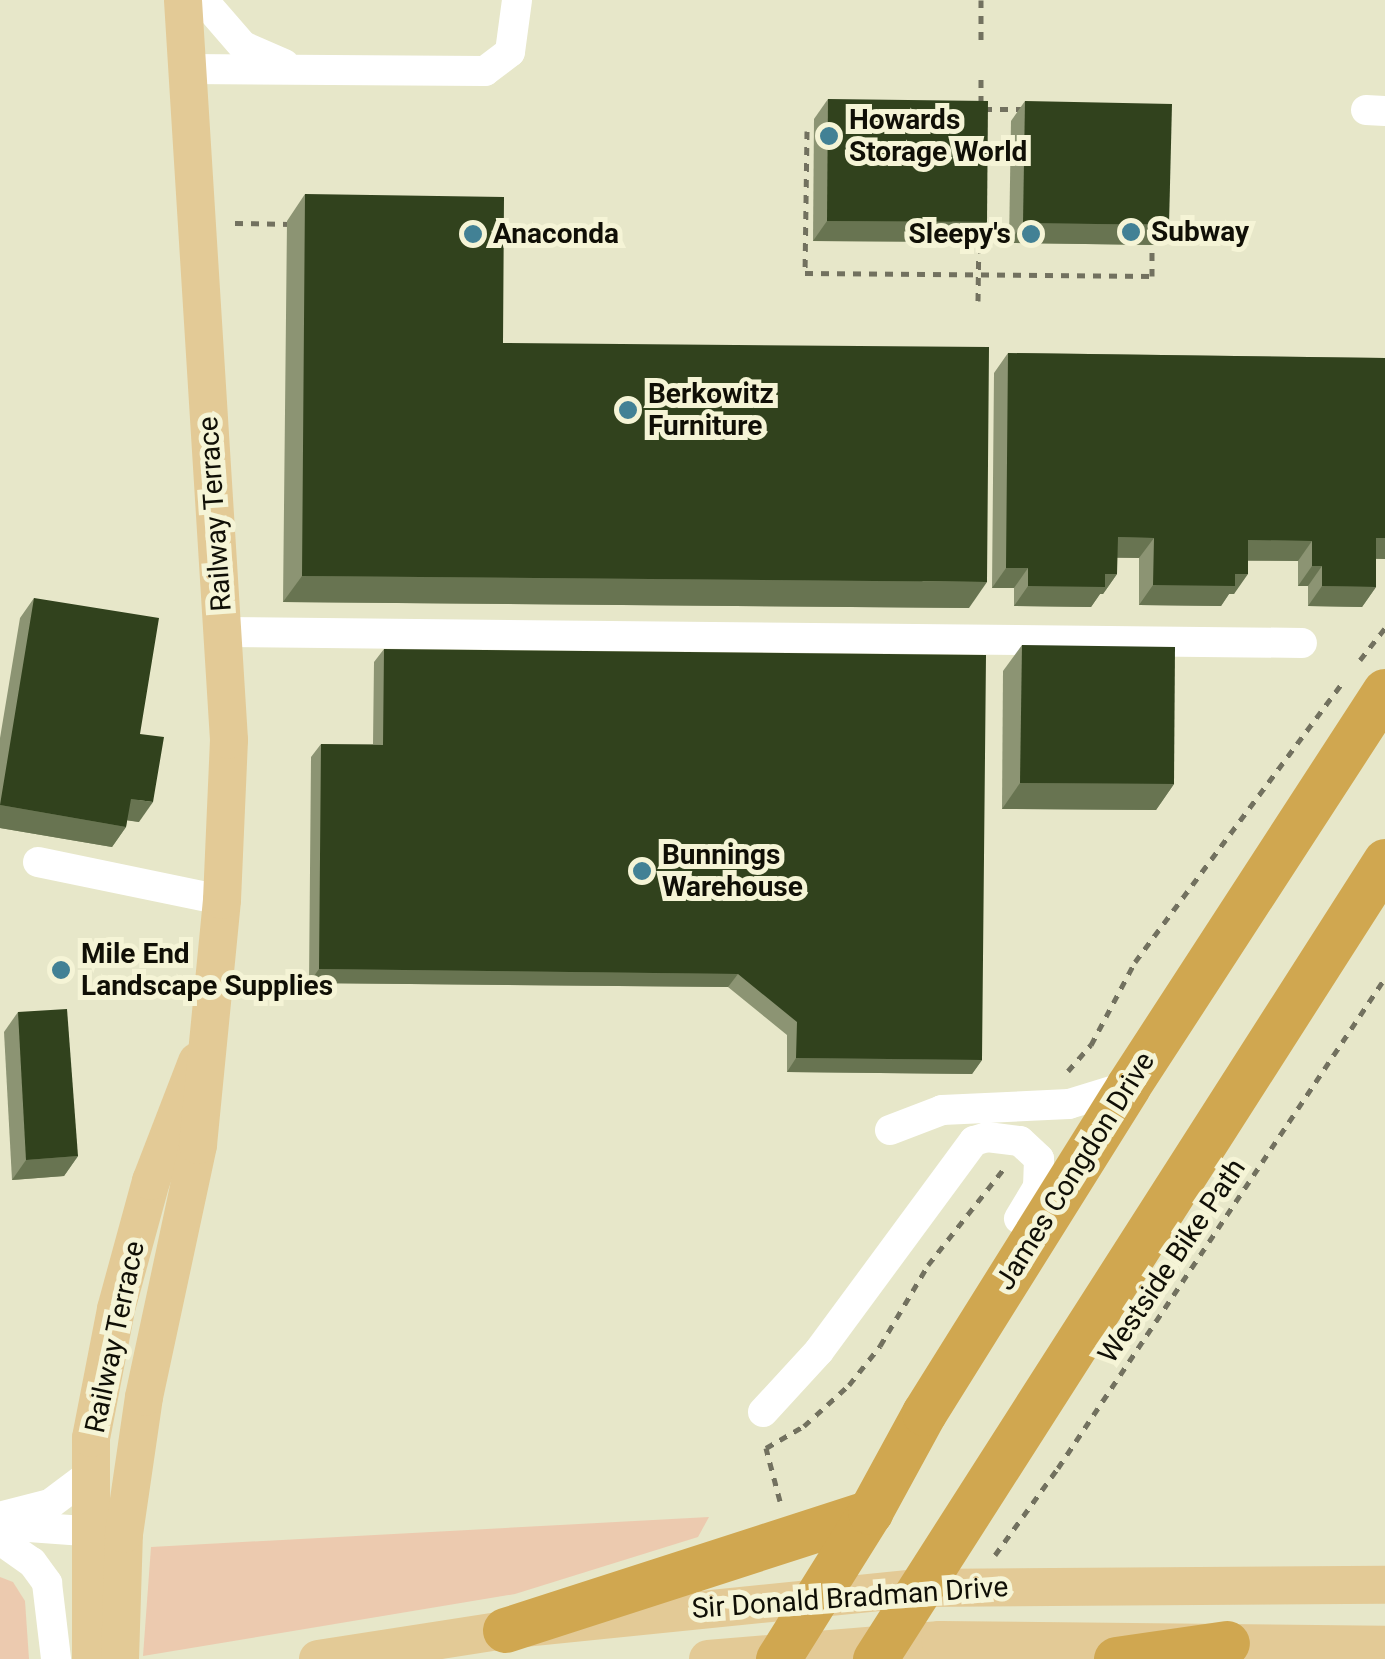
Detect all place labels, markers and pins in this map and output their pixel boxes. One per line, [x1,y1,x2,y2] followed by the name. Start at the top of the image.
[849,103,1027,169] place label: Howards Storage World
[818,125,840,147] marker: Howards Storage World
[1151,215,1249,249] place label: Subway
[493,217,619,251] place label: Anaconda
[909,217,1011,251] place label: Sleepy's
[1120,221,1142,243] marker: Subway
[462,223,484,245] marker: Anaconda
[1020,223,1042,245] marker: Sleepy's
[648,377,774,443] place label: Berkowitz Furniture
[617,399,639,421] marker: Berkowitz Furniture
[662,838,803,904] place label: Bunnings Warehouse
[631,860,653,882] marker: Bunnings Warehouse
[81,937,333,1003] place label: Mile End Landscape Supplies
[50,959,72,981] marker: Mile End Landscape Supplies

